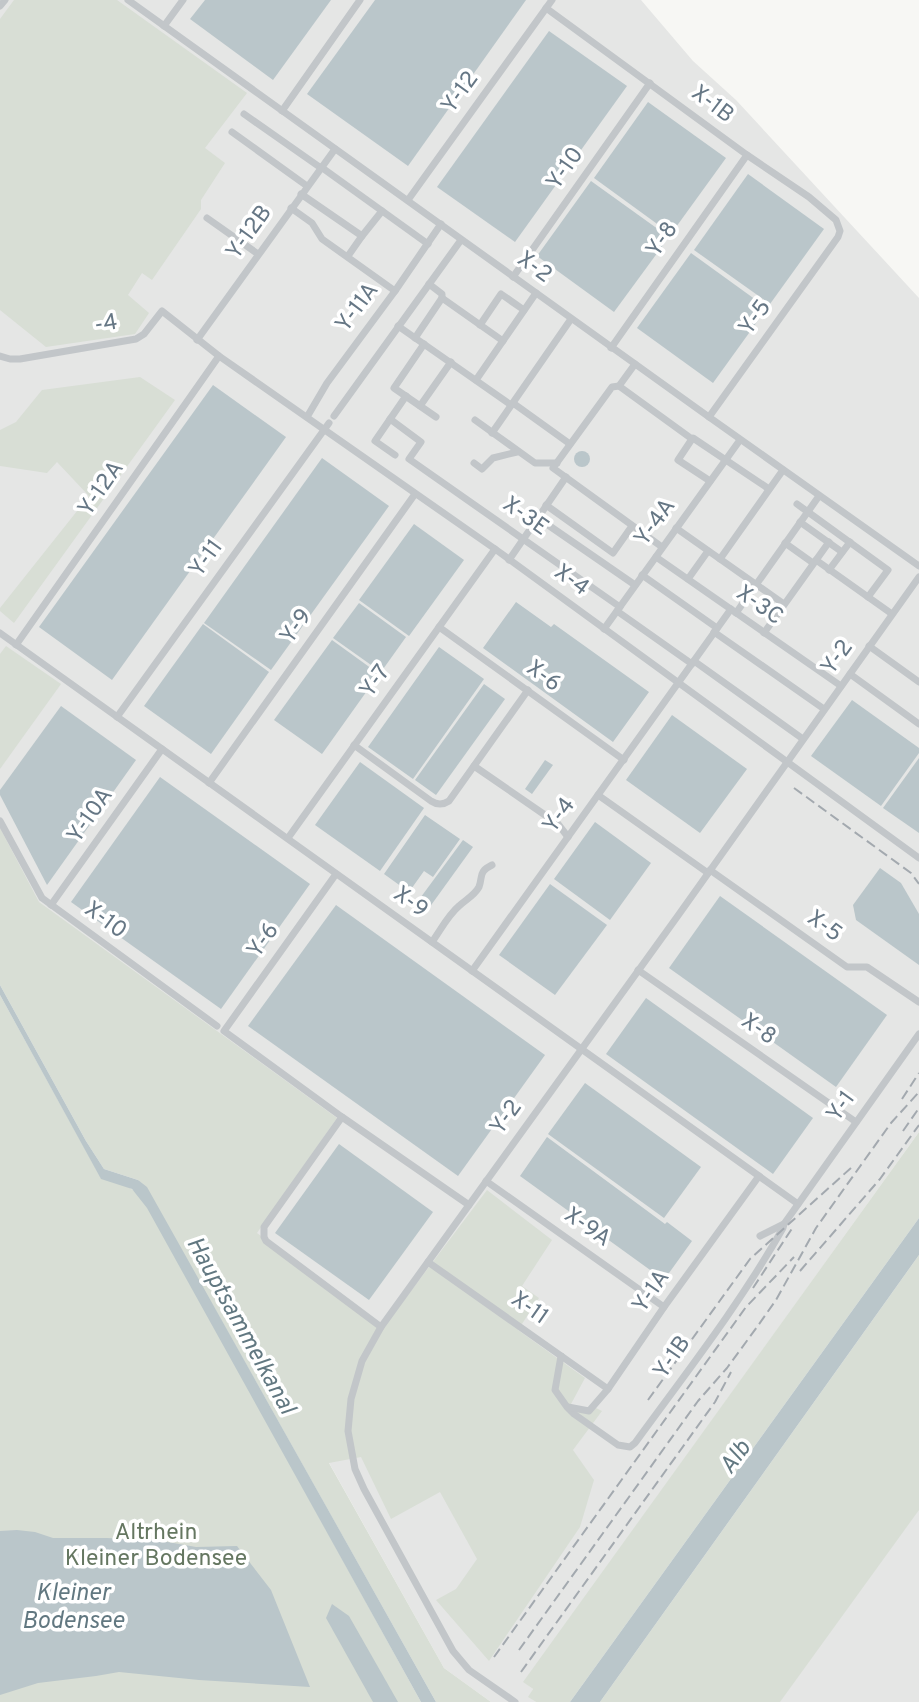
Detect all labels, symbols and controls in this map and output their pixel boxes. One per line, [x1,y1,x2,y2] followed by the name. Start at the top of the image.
[436,66,486,120] street label: Y-12
[685,80,739,130] street label: X-1B
[541,142,591,196] street label: Y-10
[221,200,279,266] street label: Y-12B
[641,217,685,263] street label: Y-8
[511,246,557,290] street label: X-2
[330,277,386,339] street label: Y-11A
[733,295,779,341] street label: Y-5
[92,309,120,341] street label: -4
[73,456,131,522] street label: Y-12A
[496,491,554,543] street label: X-3E
[629,493,683,553] street label: Y-4A
[184,534,230,584] street label: Y-11
[548,559,594,603] street label: X-4
[730,580,788,632] street label: X-3C
[275,604,319,650] street label: Y-9
[815,635,861,681] street label: Y-2
[520,655,566,699] street label: X-6
[354,660,398,704] street label: Y-7
[62,783,120,849] street label: Y-10A
[537,793,583,839] street label: Y-4
[387,881,433,925] street label: X-9
[78,896,132,946] street label: X-10
[801,905,847,949] street label: X-5
[242,918,286,964] street label: Y-6
[735,1008,781,1052] street label: X-8
[821,1086,863,1128] street label: Y-1
[484,1095,530,1141] street label: Y-2
[558,1202,616,1254] street label: X-9A
[179,1232,302,1422] water label: Hauptsammelkanal
[627,1265,677,1319] street label: Y-1A
[504,1286,554,1332] street label: X-11
[648,1331,698,1385] street label: Y-1B
[714,1434,759,1481] water label: Alb
[65,1519,247,1574] park label: Altrhein Kleiner Bodensee
[22,1579,125,1637] water label: Kleiner Bodensee

